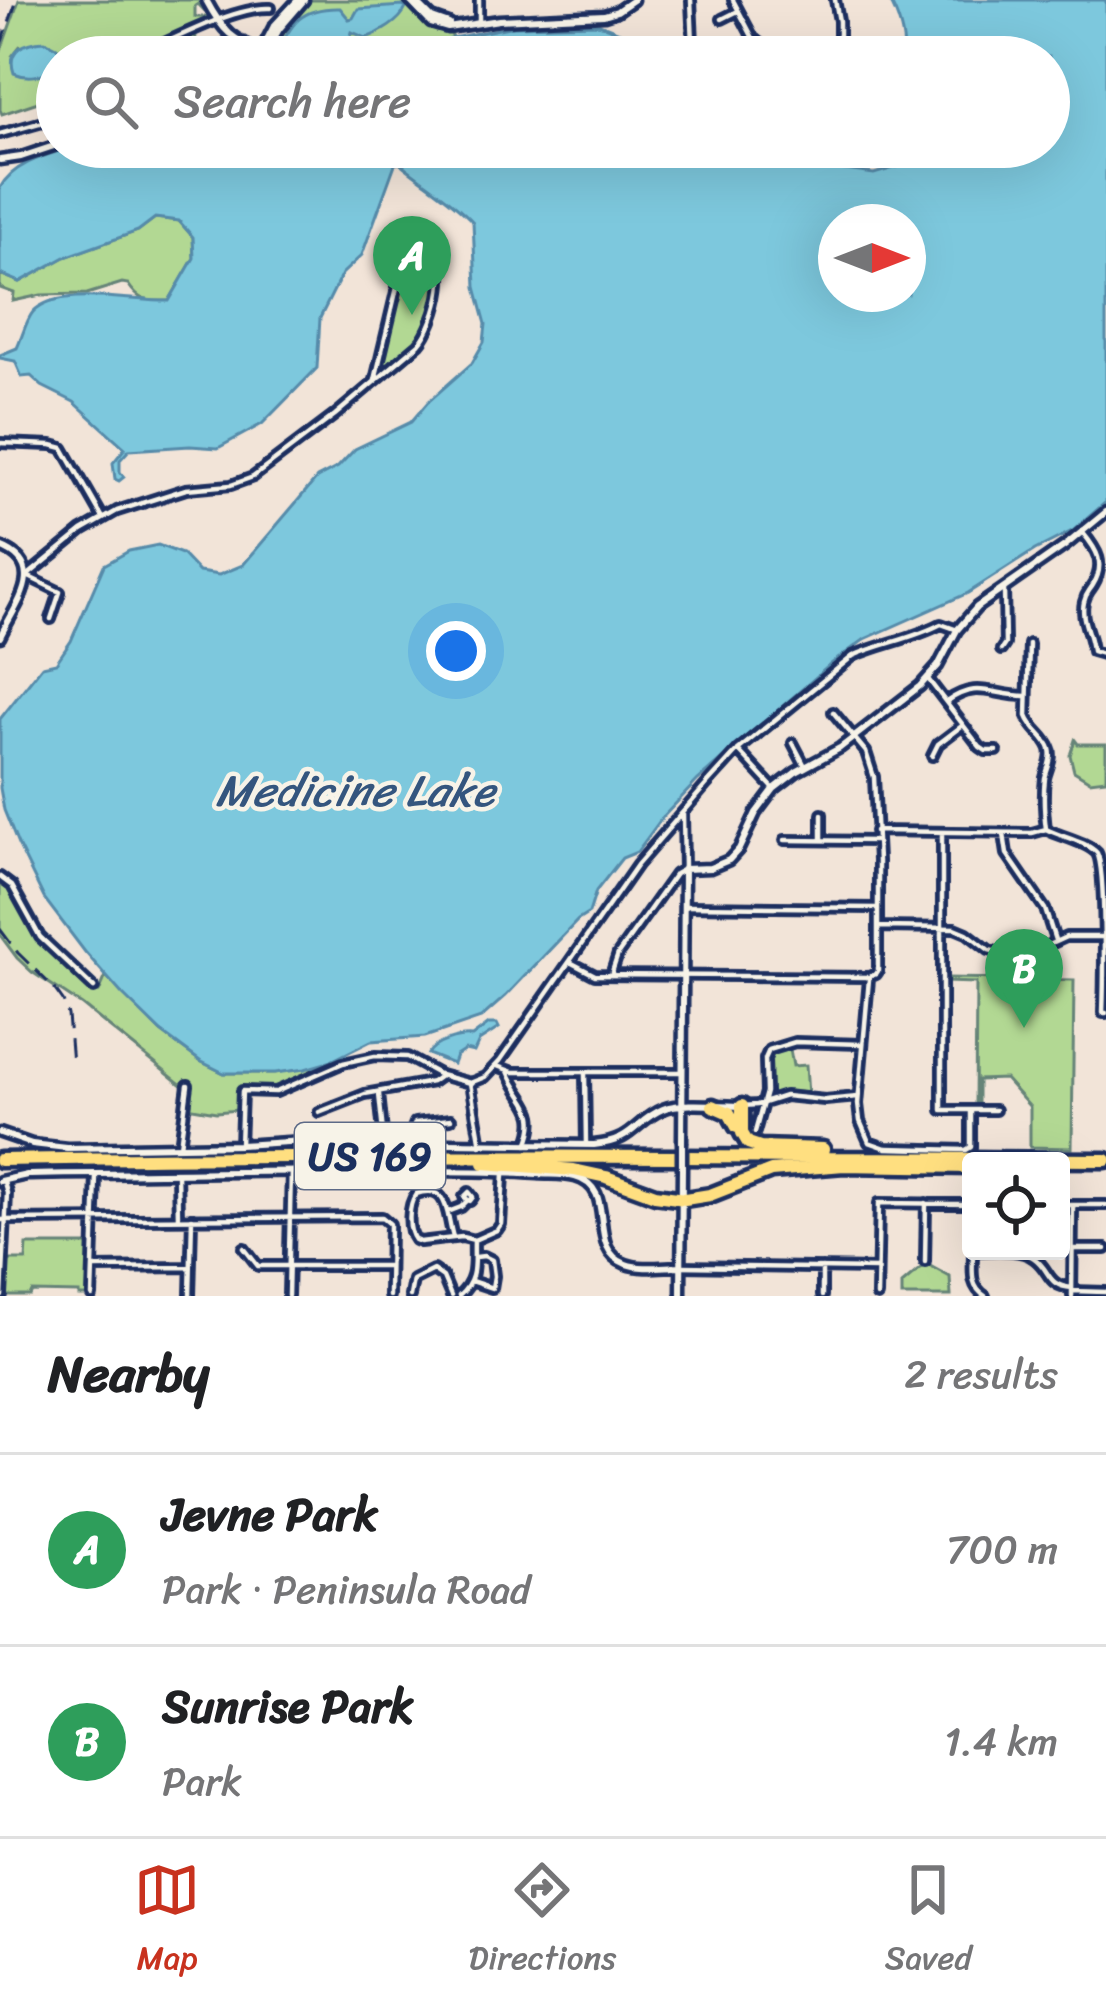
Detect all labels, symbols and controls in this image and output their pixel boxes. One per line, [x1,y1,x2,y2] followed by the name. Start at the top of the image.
[36,36,1070,168] search box
[174,62,411,142] text: Search here
[78,69,144,135] icon: search
[818,204,926,312] north arrow
[373,216,451,315] pin: A
[426,621,486,681] your location
[215,751,499,831] water label: Medicine Lake
[985,929,1063,1028] pin: B
[295,1123,445,1189] road number: US 169
[962,1152,1070,1260] map controls
[962,1152,1070,1260] button: locate
[48,1329,209,1419] text: Nearby
[904,1340,1058,1409] text: 2 results
[162,1475,378,1555] text: Jevne Park
[74,1515,100,1584] text: A
[946,1515,1058,1584] text: 700 m
[162,1555,531,1624] text: Park · Peninsula Road
[162,1667,414,1747] text: Sunrise Park
[75,1707,99,1776] text: B
[944,1707,1058,1776] text: 1.4 km
[162,1747,242,1816] text: Park
[134,1857,200,1987] tab: Map
[469,1857,616,1987] tab: Directions
[885,1857,972,1987] tab: Saved

